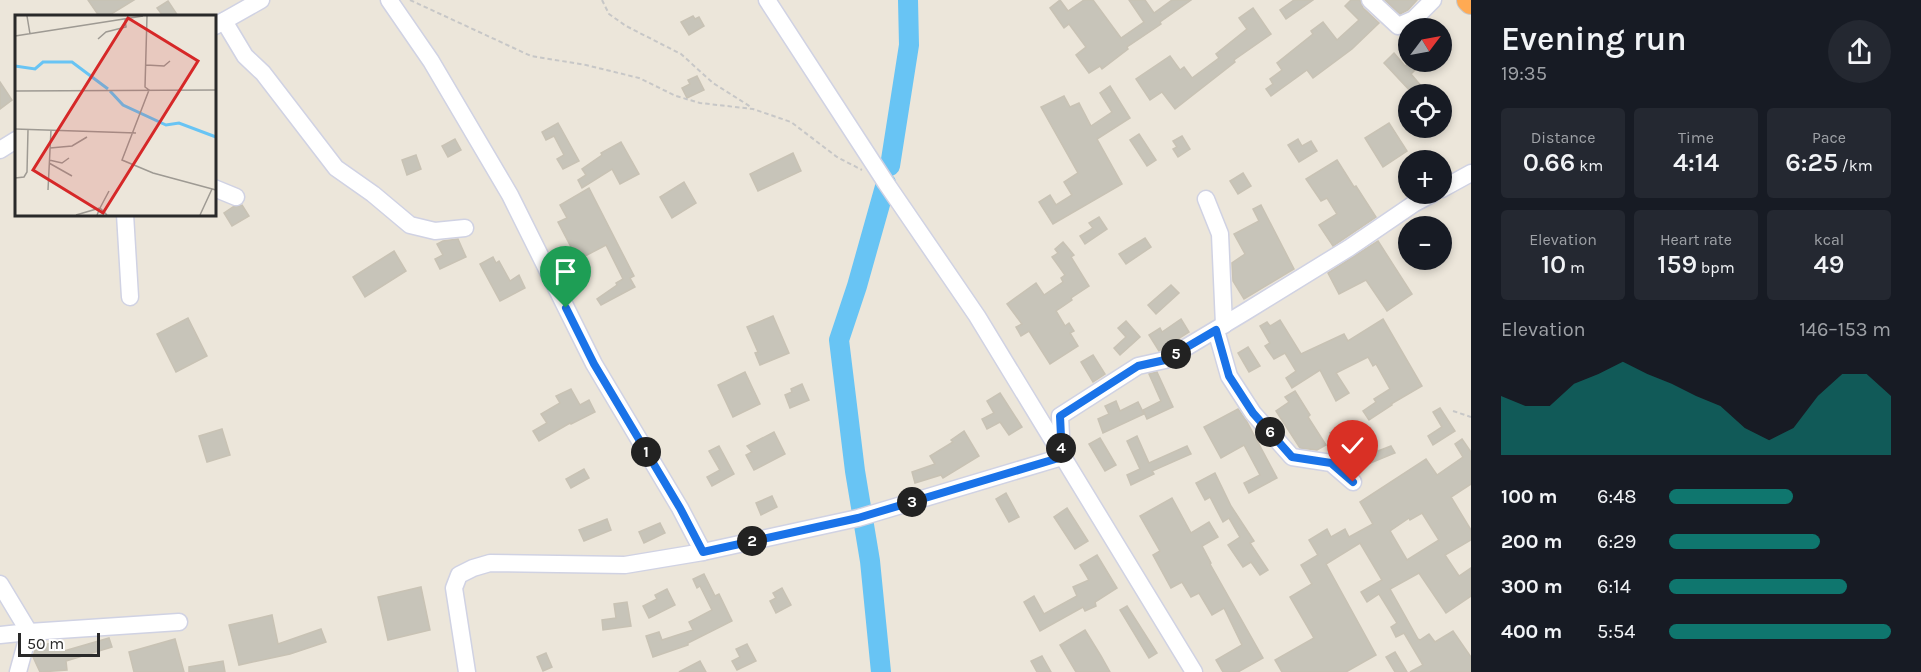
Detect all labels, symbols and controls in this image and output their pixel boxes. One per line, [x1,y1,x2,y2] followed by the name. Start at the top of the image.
[15,15,216,216] inset map
[1398,18,1452,72] north arrow
[1398,18,1452,270] map controls
[1501,20,1687,58] text: Evening run
[1828,20,1891,83] button: share
[1501,62,1547,85] text: 19:35
[1398,84,1452,138] button: locate
[1531,128,1595,147] text: Distance
[1678,128,1714,147] text: Time
[1812,128,1846,147] text: Pace
[1523,147,1575,178] text: 0.66
[1673,147,1719,178] text: 4:14
[1785,147,1838,178] text: 6:25
[1398,150,1452,204] button: +
[1575,156,1603,175] text: km
[1838,156,1873,175] text: /km
[1398,216,1452,270] button: −
[1529,230,1597,249] text: Elevation
[1660,230,1732,249] text: Heart rate
[1814,230,1844,249] text: kcal
[540,246,591,308] pin
[1541,249,1566,280] text: 10
[1657,249,1697,280] text: 159
[1814,249,1844,280] text: 49
[549,255,582,288] icon: arrive
[1566,258,1585,277] text: m
[1697,258,1735,277] text: bpm
[1501,318,1586,341] text: Elevation
[1799,318,1891,341] text: 146–153 m
[1161,339,1191,369] pin: 5
[1171,344,1181,363] text: 5
[1255,417,1285,447] pin: 6
[1327,420,1378,482] pin
[1265,422,1275,441] text: 6
[1336,429,1369,462] icon: check
[1046,433,1076,463] pin: 4
[631,437,661,467] pin: 1
[1056,438,1066,457] text: 4
[643,442,649,461] text: 1
[1501,485,1557,508] text: 100 m
[1597,485,1637,508] text: 6:48
[897,487,927,517] pin: 3
[907,492,917,511] text: 3
[737,526,767,556] pin: 2
[1501,530,1562,553] text: 200 m
[1597,530,1636,553] text: 6:29
[747,531,757,550] text: 2
[1501,575,1563,598] text: 300 m
[1597,575,1631,598] text: 6:14
[1501,620,1562,643] text: 400 m
[1597,620,1635,643] text: 5:54
[18,630,100,658] scale bar
[27,634,64,653] text: 50 m

